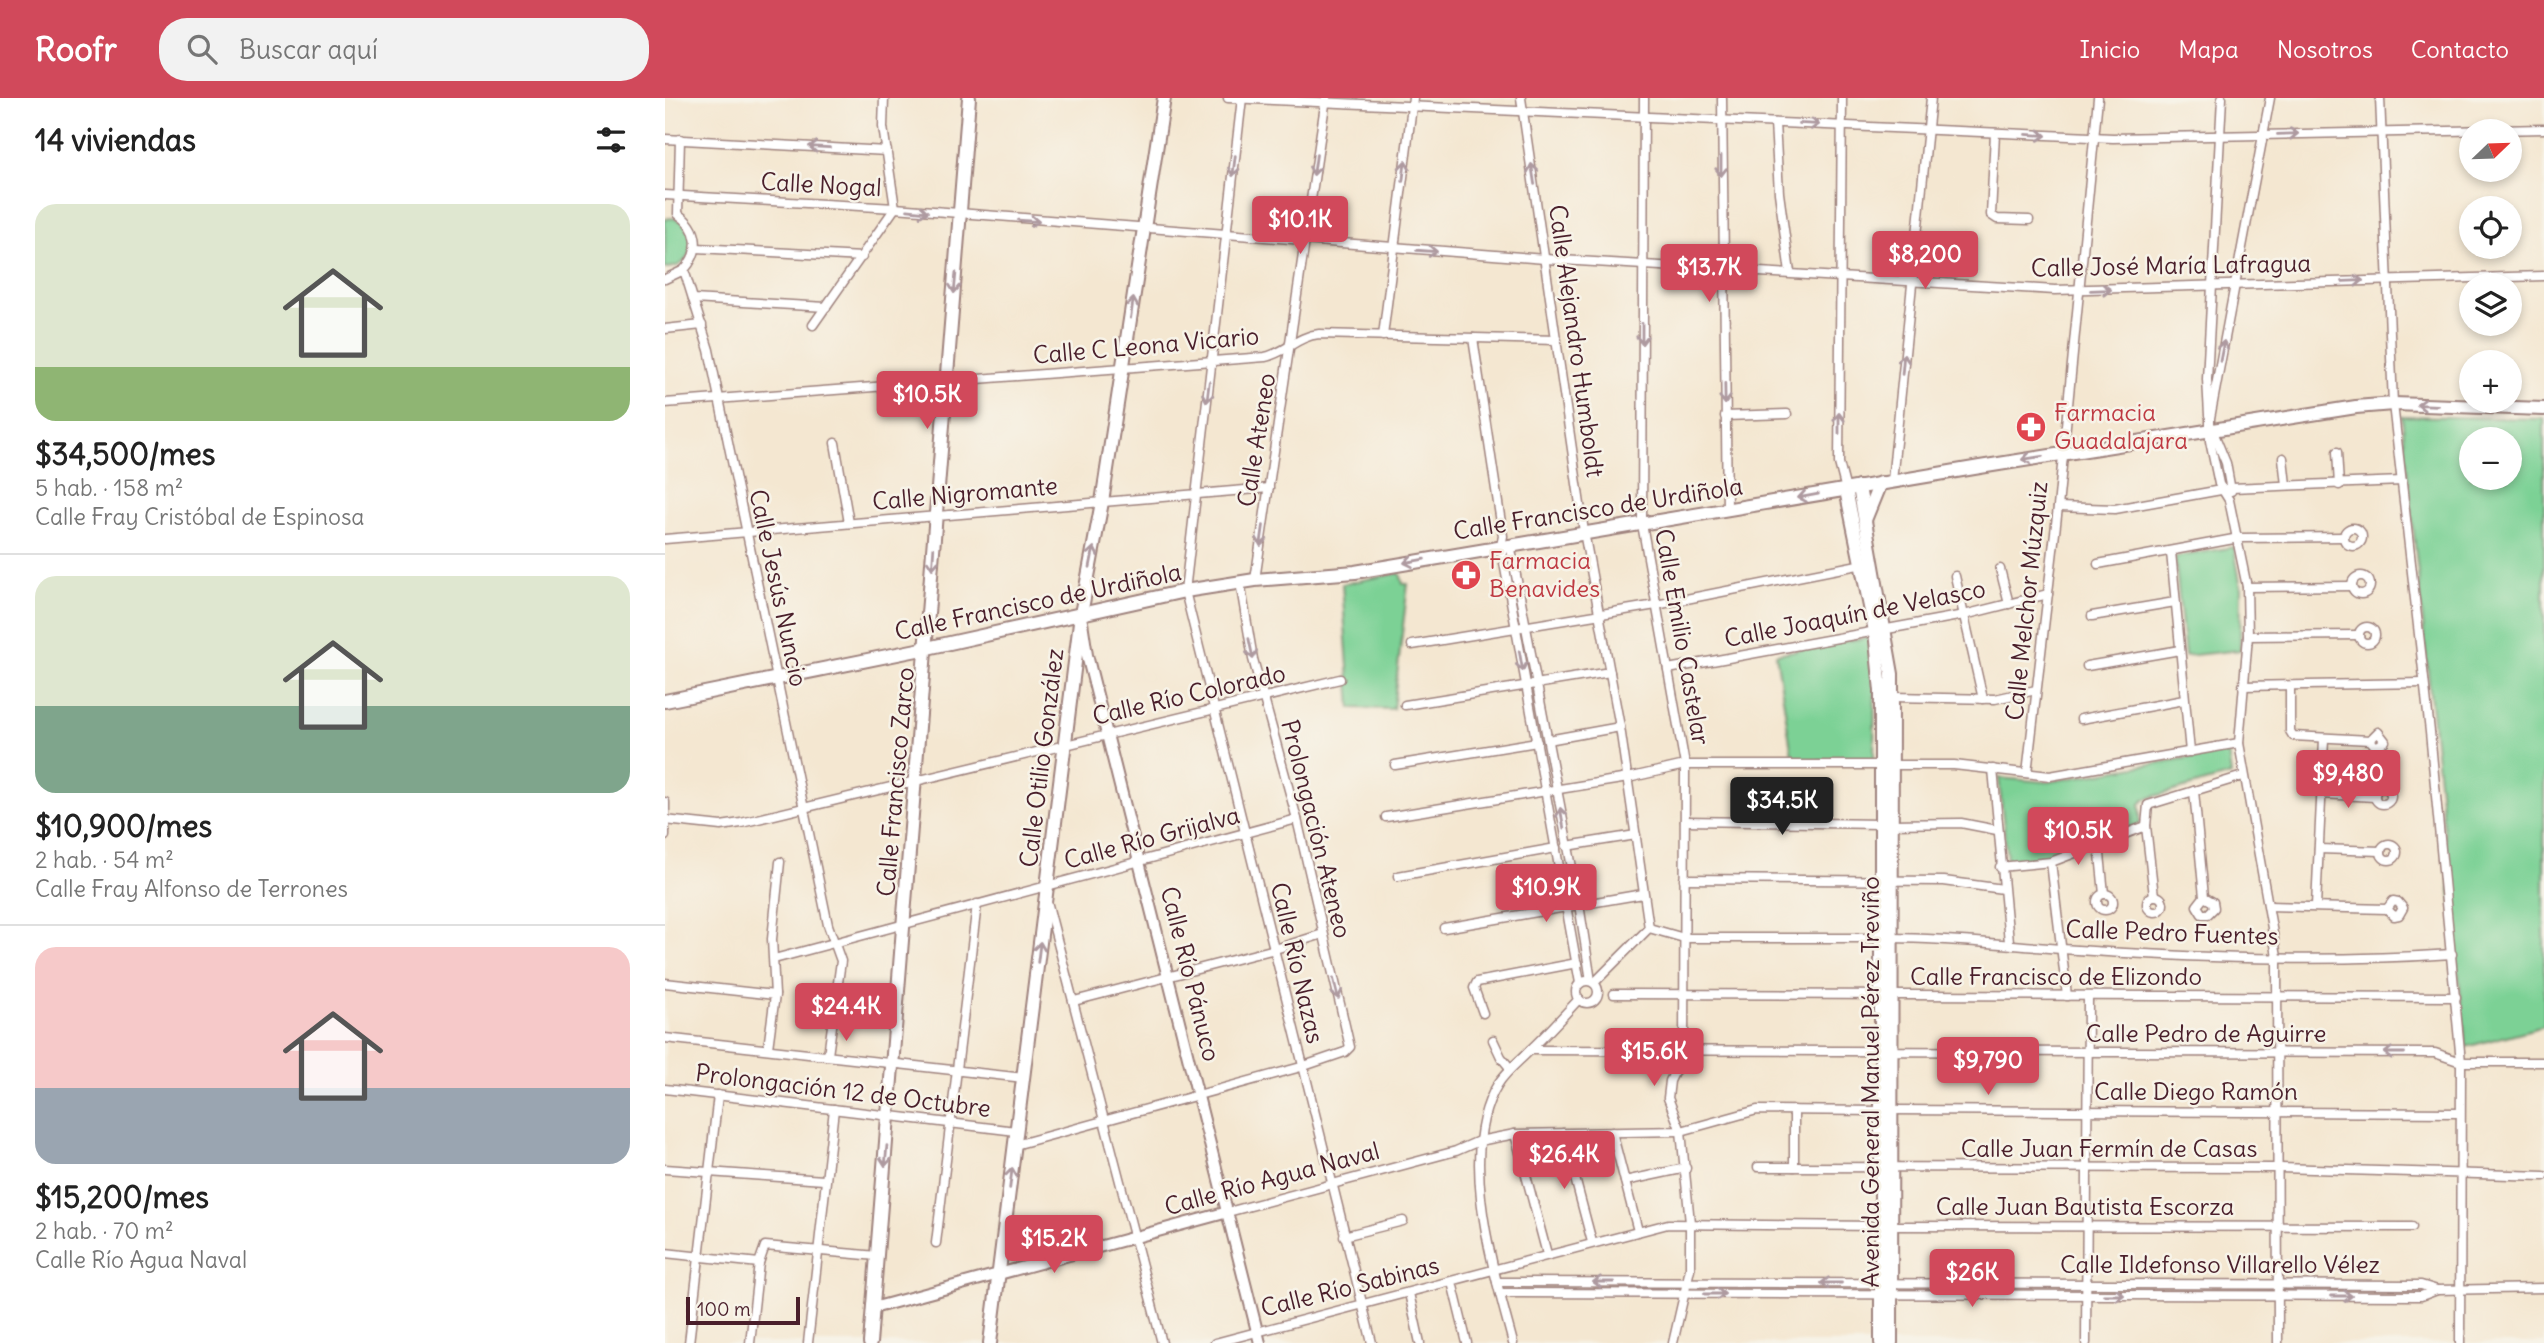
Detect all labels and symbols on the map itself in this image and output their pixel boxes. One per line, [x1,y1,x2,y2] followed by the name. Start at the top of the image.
[1797,118,1820,131] one-way arrow
[2459,119,2522,182] north arrow
[2025,128,2048,141] one-way arrow
[2277,128,2300,141] one-way arrow
[808,140,831,153] one-way arrow
[1227,154,1240,177] one-way arrow
[1309,154,1322,176] one-way arrow
[1714,154,1728,177] one-way arrow
[1398,160,1411,183] one-way arrow
[1526,163,1539,186] one-way arrow
[760,166,882,202] street label: Calle Nogal
[1243,197,1357,256] pin: $10.1K
[1543,203,1611,479] street label: Calle Alejandro Humboldt
[906,205,928,218] one-way arrow
[1017,214,1040,227] one-way arrow
[1868,232,1982,291] pin: $8,200
[1415,244,1438,257] one-way arrow
[1652,244,1766,304] pin: $13.7K
[2031,248,2311,282] street label: Calle José María Lafragua
[948,271,961,294] one-way arrow
[2341,275,2364,288] one-way arrow
[2089,283,2112,296] one-way arrow
[1125,297,1138,320] one-way arrow
[1032,320,1260,370] street label: Calle C Leona Vicario
[1635,322,1649,345] one-way arrow
[2216,340,2229,363] one-way arrow
[1897,354,1910,376] one-way arrow
[1231,371,1281,509] street label: Calle Ateneo
[870,372,984,431] pin: $10.5K
[1201,380,1214,403] one-way arrow
[1718,382,1732,405] one-way arrow
[2054,397,2188,455] place label: Farmacia Guadalajara
[2416,398,2439,411] one-way arrow
[2014,410,2048,444] pharmacy icon: Farmacia Guadalajara
[1832,411,1846,434] one-way arrow
[2021,452,2044,465] one-way arrow
[871,470,1059,516] street label: Calle Nigromante
[1451,470,1745,546] street label: Calle Francisco de Urdiñola
[1999,480,2053,722] street label: Calle Melchor Múzquiz
[743,486,815,689] street label: Calle Jesús Nuncio
[1797,490,1820,503] one-way arrow
[1255,524,1268,547] one-way arrow
[1649,526,1717,747] street label: Calle Emilio Castelar
[1489,545,1600,603] place label: Farmacia Benavides
[1085,546,1099,569] one-way arrow
[926,547,939,570] one-way arrow
[1403,555,1426,568] one-way arrow
[892,556,1184,646] street label: Calle Francisco de Urdiñola
[1449,558,1483,592] pharmacy icon: Farmacia Benavides
[1722,573,1988,653] street label: Calle Joaquín de Velasco
[1244,637,1258,660] one-way arrow
[1013,647,1069,869] street label: Calle Otilio González
[1515,649,1529,672] one-way arrow
[1089,657,1288,731] street label: Calle Río Colorado
[870,666,920,898] street label: Calle Francisco Zarco
[1275,716,1359,941] street label: Prolongación Ateneo
[2291,750,2405,810] pin: $9,480
[1725,778,1839,837] pin: $34.5K
[1061,799,1243,875] street label: Calle Río Grijalva
[1555,807,1568,830] one-way arrow
[2021,808,2135,867] pin: $10.5K
[1489,864,1603,924] pin: $10.9K
[1855,876,1885,1288] street label: Avenida General Manuel Pérez Treviño
[1265,879,1331,1046] street label: Calle Río Nazas
[1155,883,1227,1064] street label: Calle Río Pánuco
[2065,913,2279,951] street label: Calle Pedro Fuentes
[1033,942,1046,964] one-way arrow
[1910,961,2202,991] street label: Calle Francisco de Elizondo
[1330,977,1343,999] one-way arrow
[789,984,903,1043] pin: $24.4K
[2086,1018,2326,1048] street label: Calle Pedro de Aguirre
[1597,1028,1711,1088] pin: $15.6K
[1931,1038,2045,1097] pin: $9,790
[2383,1046,2406,1060] one-way arrow
[694,1057,992,1123] street label: Prolongación 12 de Octubre
[2094,1076,2298,1106] street label: Calle Diego Ramón
[1507,1132,1621,1191] pin: $26.4K
[1961,1133,2257,1163] street label: Calle Juan Fermín de Casas
[1161,1135,1383,1221] street label: Calle Río Agua Naval
[879,1144,892,1167] one-way arrow
[1004,1167,1017,1190] one-way arrow
[1936,1191,2234,1221] street label: Calle Juan Bautista Escorza
[997,1216,1111,1275] pin: $15.2K
[1257,1249,1442,1323] street label: Calle Río Sabinas
[2060,1249,2380,1279] street label: Calle Ildefonso Villarello Vélez
[1931,1250,2013,1309] pin: $26K
[1592,1276,1615,1289] one-way arrow
[1819,1276,1842,1290] one-way arrow
[1703,1287,1726,1301] one-way arrow
[2102,1288,2125,1302] one-way arrow
[2330,1289,2353,1303] one-way arrow
[686,1294,800,1326] scale bar

